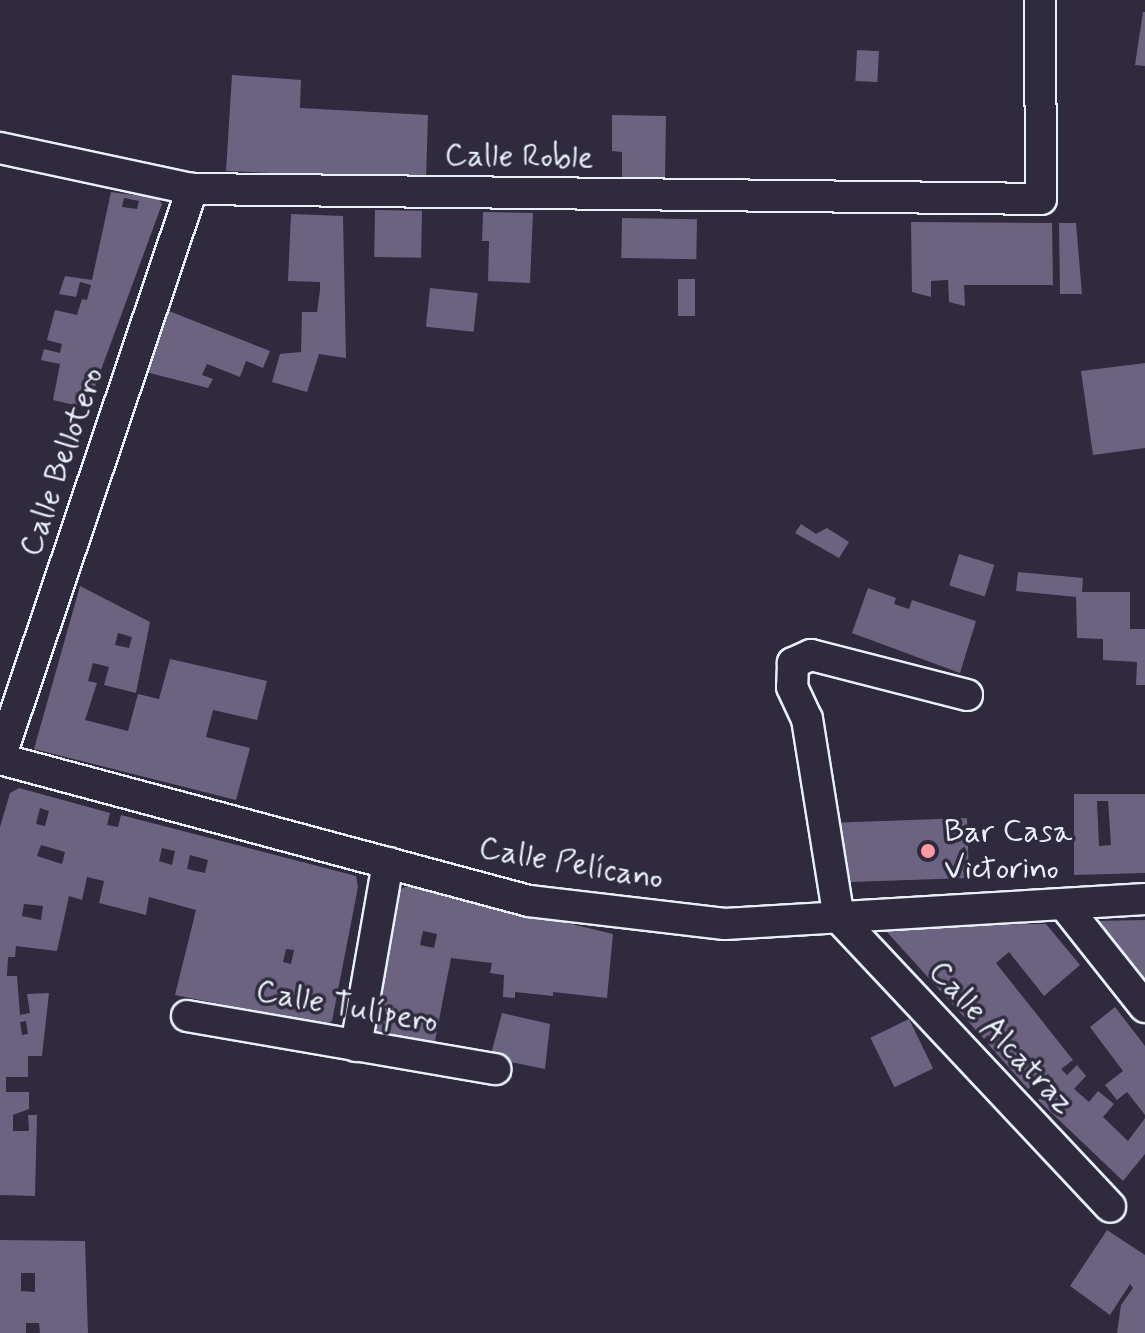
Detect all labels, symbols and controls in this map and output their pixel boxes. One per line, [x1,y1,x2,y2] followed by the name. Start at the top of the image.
[444,136,594,178] street label: Calle Roble
[12,363,112,561] street label: Calle Bellotero
[944,814,1072,889] place label: Bar Casa Victorino
[476,829,666,899] street label: Calle Pelícano
[919,842,937,860] marker: Bar Casa Victorino
[919,952,1083,1124] street label: Calle Alcatraz
[257,973,437,1041] street label: Calle Tulípero

